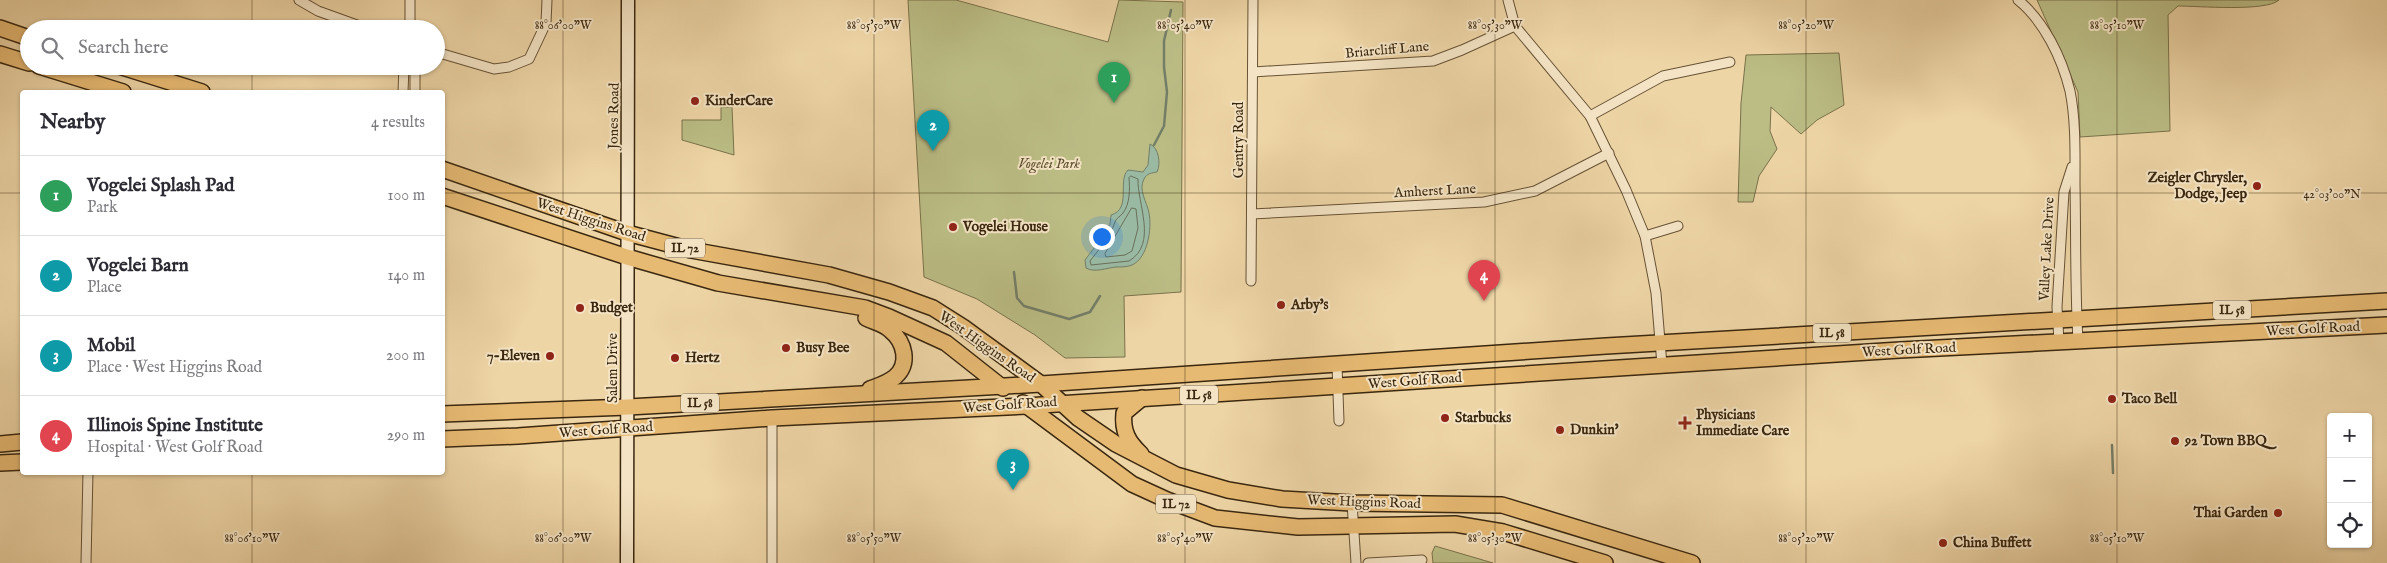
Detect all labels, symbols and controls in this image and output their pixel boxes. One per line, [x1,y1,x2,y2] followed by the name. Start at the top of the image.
[535,18,592,33] text: 88°06'00"W
[847,18,902,33] text: 88°05'50"W
[1157,18,1214,33] text: 88°05'40"W
[1468,18,1523,33] text: 88°05'30"W
[1778,18,1834,33] text: 88°05'20"W
[2090,18,2145,33] text: 88°05'10"W
[20,20,445,75] search box
[38,34,66,62] icon: search
[78,36,169,60] text: Search here
[1344,37,1430,63] street label: Briarcliff Lane
[1098,62,1130,103] pin: 1
[604,82,624,151] street label: Jones Road
[705,92,774,110] place label: KinderCare
[689,95,701,107] marker: KinderCare
[1230,101,1248,178] street label: Gentry Road
[40,109,105,136] text: Nearby
[917,110,949,151] pin: 2
[371,113,425,133] text: 4 results
[1018,155,1080,174] park label: Vogelei Park
[2148,169,2247,203] place label: Zeigler Chrysler, Dodge, Jeep
[87,174,234,198] text: Vogelei Splash Pad
[1393,180,1477,202] street label: Amherst Lane
[2251,180,2263,192] marker: Zeigler Chrysler, Dodge, Jeep
[53,186,59,206] text: 1
[388,186,425,206] text: 100 m
[2303,187,2361,202] text: 42°03'00"N
[534,194,648,246] street label: West Higgins Road
[2035,196,2059,302] street label: Valley Lake Drive
[87,198,117,218] text: Park
[962,218,1048,236] place label: Vogelei House
[947,221,959,233] marker: Vogelei House
[1089,224,1115,250] your location
[665,238,705,258] road number: IL 72
[87,254,189,278] text: Vogelei Barn
[1468,260,1500,301] pin: 4
[52,266,60,286] text: 2
[387,266,425,286] text: 140 m
[87,278,122,298] text: Place
[1290,296,1329,314] place label: Arby's
[590,299,633,317] place label: Budget
[1275,299,1287,311] marker: Arby's
[2213,300,2251,320] road number: IL 58
[574,302,586,314] marker: Budget
[935,307,1039,387] street label: West Higgins Road
[2266,318,2361,340] street label: West Golf Road
[1813,323,1851,342] road number: IL 58
[604,332,622,403] street label: Salem Drive
[87,334,135,358] text: Mobil
[796,339,850,357] place label: Busy Bee
[1862,339,1957,361] street label: West Golf Road
[780,342,792,354] marker: Busy Bee
[53,346,59,366] text: 3
[386,346,425,366] text: 200 m
[487,347,541,365] place label: 7-Eleven
[685,349,720,367] place label: Hertz
[544,350,556,362] marker: 7-Eleven
[669,352,681,364] marker: Hertz
[87,358,262,378] text: Place · West Higgins Road
[1367,369,1463,393] street label: West Golf Road
[1180,386,1218,404] road number: IL 58
[2121,390,2178,408] place label: Taco Bell
[681,393,719,412] road number: IL 58
[962,393,1058,417] street label: West Golf Road
[2106,393,2118,405] marker: Taco Bell
[1696,406,1790,440] place label: Physicians Immediate Care
[1455,409,1511,427] place label: Starbucks
[1439,412,1451,424] marker: Starbucks
[2327,413,2372,548] map controls
[2327,413,2372,458] button: +
[87,414,263,438] text: Illinois Spine Institute
[1678,416,1692,430] marker: Physicians Immediate Care
[558,418,654,442] street label: West Golf Road
[1570,421,1619,439] place label: Dunkin'
[1554,424,1566,436] marker: Dunkin'
[52,426,60,446] text: 4
[387,426,425,446] text: 290 m
[2184,432,2277,450] place label: 92 Town BBQ
[2169,435,2181,447] marker: 92 Town BBQ
[87,438,262,458] text: Hospital · West Golf Road
[997,449,1029,490] pin: 3
[2327,458,2372,503] button: −
[1307,491,1422,513] street label: West Higgins Road
[1156,494,1196,514] road number: IL 72
[2327,503,2372,548] button: locate
[2193,504,2269,522] place label: Thai Garden
[2272,507,2284,519] marker: Thai Garden
[224,531,280,546] text: 88°06'10"W
[535,531,592,546] text: 88°06'00"W
[847,531,902,546] text: 88°05'50"W
[1157,531,1214,546] text: 88°05'40"W
[1468,531,1523,546] text: 88°05'30"W
[1778,531,1834,546] text: 88°05'20"W
[2090,531,2145,546] text: 88°05'10"W
[1953,534,2032,552] place label: China Buffett
[1937,537,1949,549] marker: China Buffett

